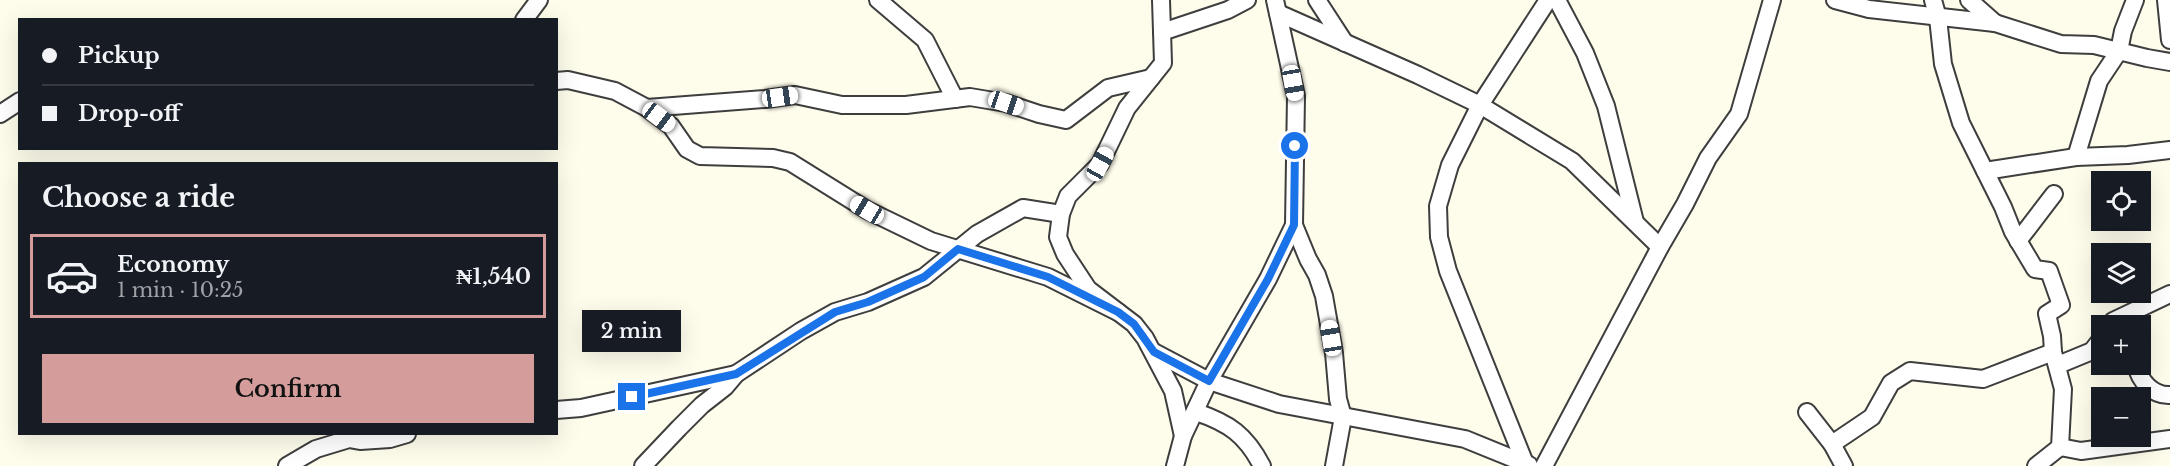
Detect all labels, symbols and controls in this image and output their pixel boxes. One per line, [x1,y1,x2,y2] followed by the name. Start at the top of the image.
[78,42,160,69] text: Pickup
[1281,64,1305,102] car
[761,86,799,108] car
[986,89,1026,117] car
[639,99,679,135] car
[78,100,180,127] text: Drop-off
[1281,132,1308,159] route start
[1083,144,1117,184] car
[2091,171,2151,447] map controls
[2091,171,2151,231] button: locate
[42,181,235,214] text: Choose a ride
[847,193,887,227] car
[2091,243,2151,303] button: layers
[45,249,99,303] icon: car
[117,251,229,278] text: Economy
[456,263,531,290] text: ₦1,540
[117,278,243,302] text: 1 min · 10:25
[582,310,682,352] callout: 2 min
[2091,315,2151,375] button: +
[601,319,662,343] text: 2 min
[1319,319,1343,357] car
[42,354,534,423] button: Confirm
[618,383,645,410] route end
[2091,387,2151,447] button: −

